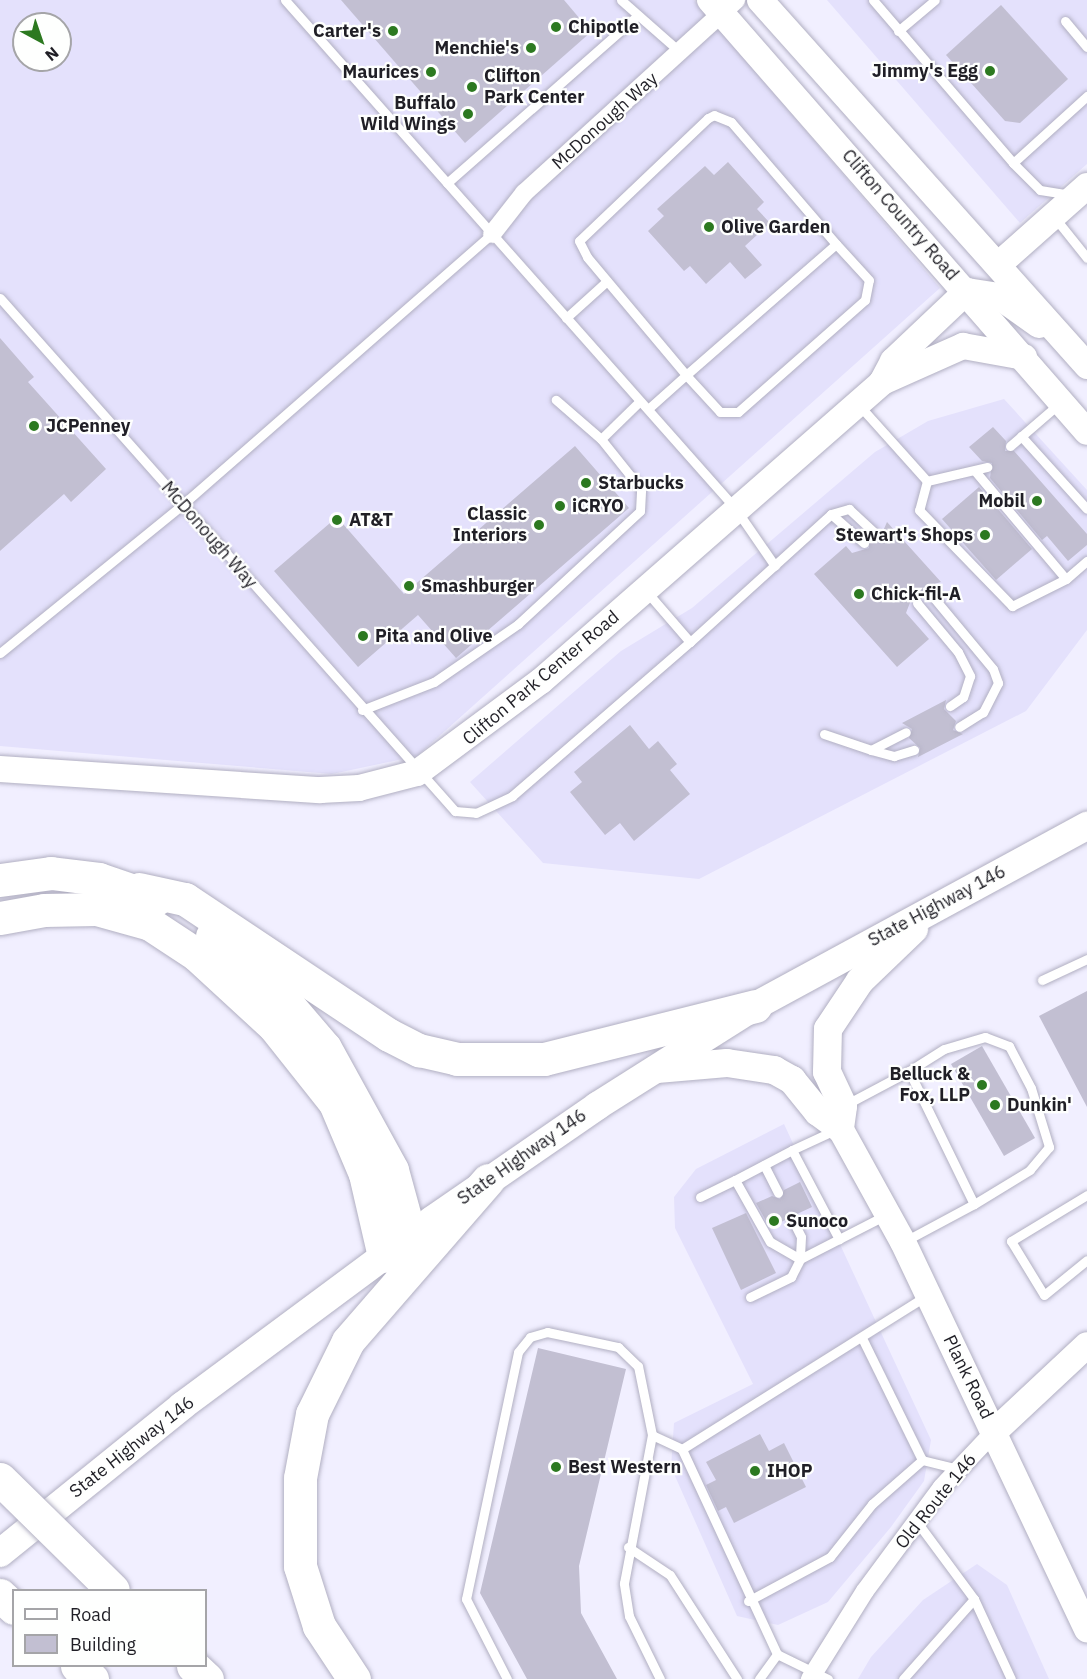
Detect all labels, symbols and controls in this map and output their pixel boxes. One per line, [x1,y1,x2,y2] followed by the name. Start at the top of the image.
[12,12,72,72] north arrow
[568,16,639,38] place label: Chipotle
[313,20,381,42] place label: Carter's
[549,20,563,34] marker: Chipotle
[386,24,400,38] marker: Carter's
[435,37,519,59] place label: Menchie's
[524,41,538,55] marker: Menchie's
[41,43,63,66] text: N
[872,60,978,82] place label: Jimmy's Egg
[342,61,419,83] place label: Maurices
[983,64,997,78] marker: Jimmy's Egg
[424,65,438,79] marker: Maurices
[484,66,584,109] place label: Clifton Park Center
[548,68,662,174] street label: McDonough Way
[465,80,479,94] marker: Clifton Park Center
[360,93,456,136] place label: Buffalo Wild Wings
[461,107,475,121] marker: Buffalo Wild Wings
[837,145,963,285] street label: Clifton Country Road
[721,216,831,238] place label: Olive Garden
[702,220,716,234] marker: Olive Garden
[46,415,130,437] place label: JCPenney
[27,419,41,433] marker: JCPenney
[598,472,684,494] place label: Starbucks
[579,476,593,490] marker: Starbucks
[157,477,261,593] street label: McDonough Way
[979,490,1025,512] place label: Mobil
[1030,494,1044,508] marker: Mobil
[572,495,624,517] place label: iCRYO
[553,499,567,513] marker: iCRYO
[453,504,527,546] place label: Classic Interiors
[349,509,393,531] place label: AT&T
[330,513,344,527] marker: AT&T
[532,518,546,532] marker: Classic Interiors
[835,524,973,546] place label: Stewart's Shops
[978,528,992,542] marker: Stewart's Shops
[421,575,534,597] place label: Smashburger
[402,579,416,593] marker: Smashburger
[871,583,961,605] place label: Chick-fil-A
[852,587,866,601] marker: Chick-fil-A
[458,606,624,750] street label: Clifton Park Center Road
[375,625,493,647] place label: Pita and Olive
[356,629,370,643] marker: Pita and Olive
[865,861,1009,951] street label: State Highway 146
[889,1064,970,1106] place label: Belluck & Fox, LLP
[975,1078,989,1092] marker: Belluck & Fox, LLP
[1007,1094,1072,1116] place label: Dunkin'
[988,1098,1002,1112] marker: Dunkin'
[453,1104,591,1210] street label: State Highway 146
[786,1210,848,1232] place label: Sunoco
[767,1214,781,1228] marker: Sunoco
[938,1331,998,1423] street label: Plank Road
[65,1392,199,1502] street label: State Highway 146
[891,1449,981,1553] street label: Old Route 146
[568,1456,681,1478] place label: Best Western
[549,1460,563,1474] marker: Best Western
[767,1460,812,1482] place label: IHOP
[748,1464,762,1478] marker: IHOP
[12,1589,207,1667] legend
[70,1603,111,1626] text: Road
[70,1633,136,1656] text: Building

